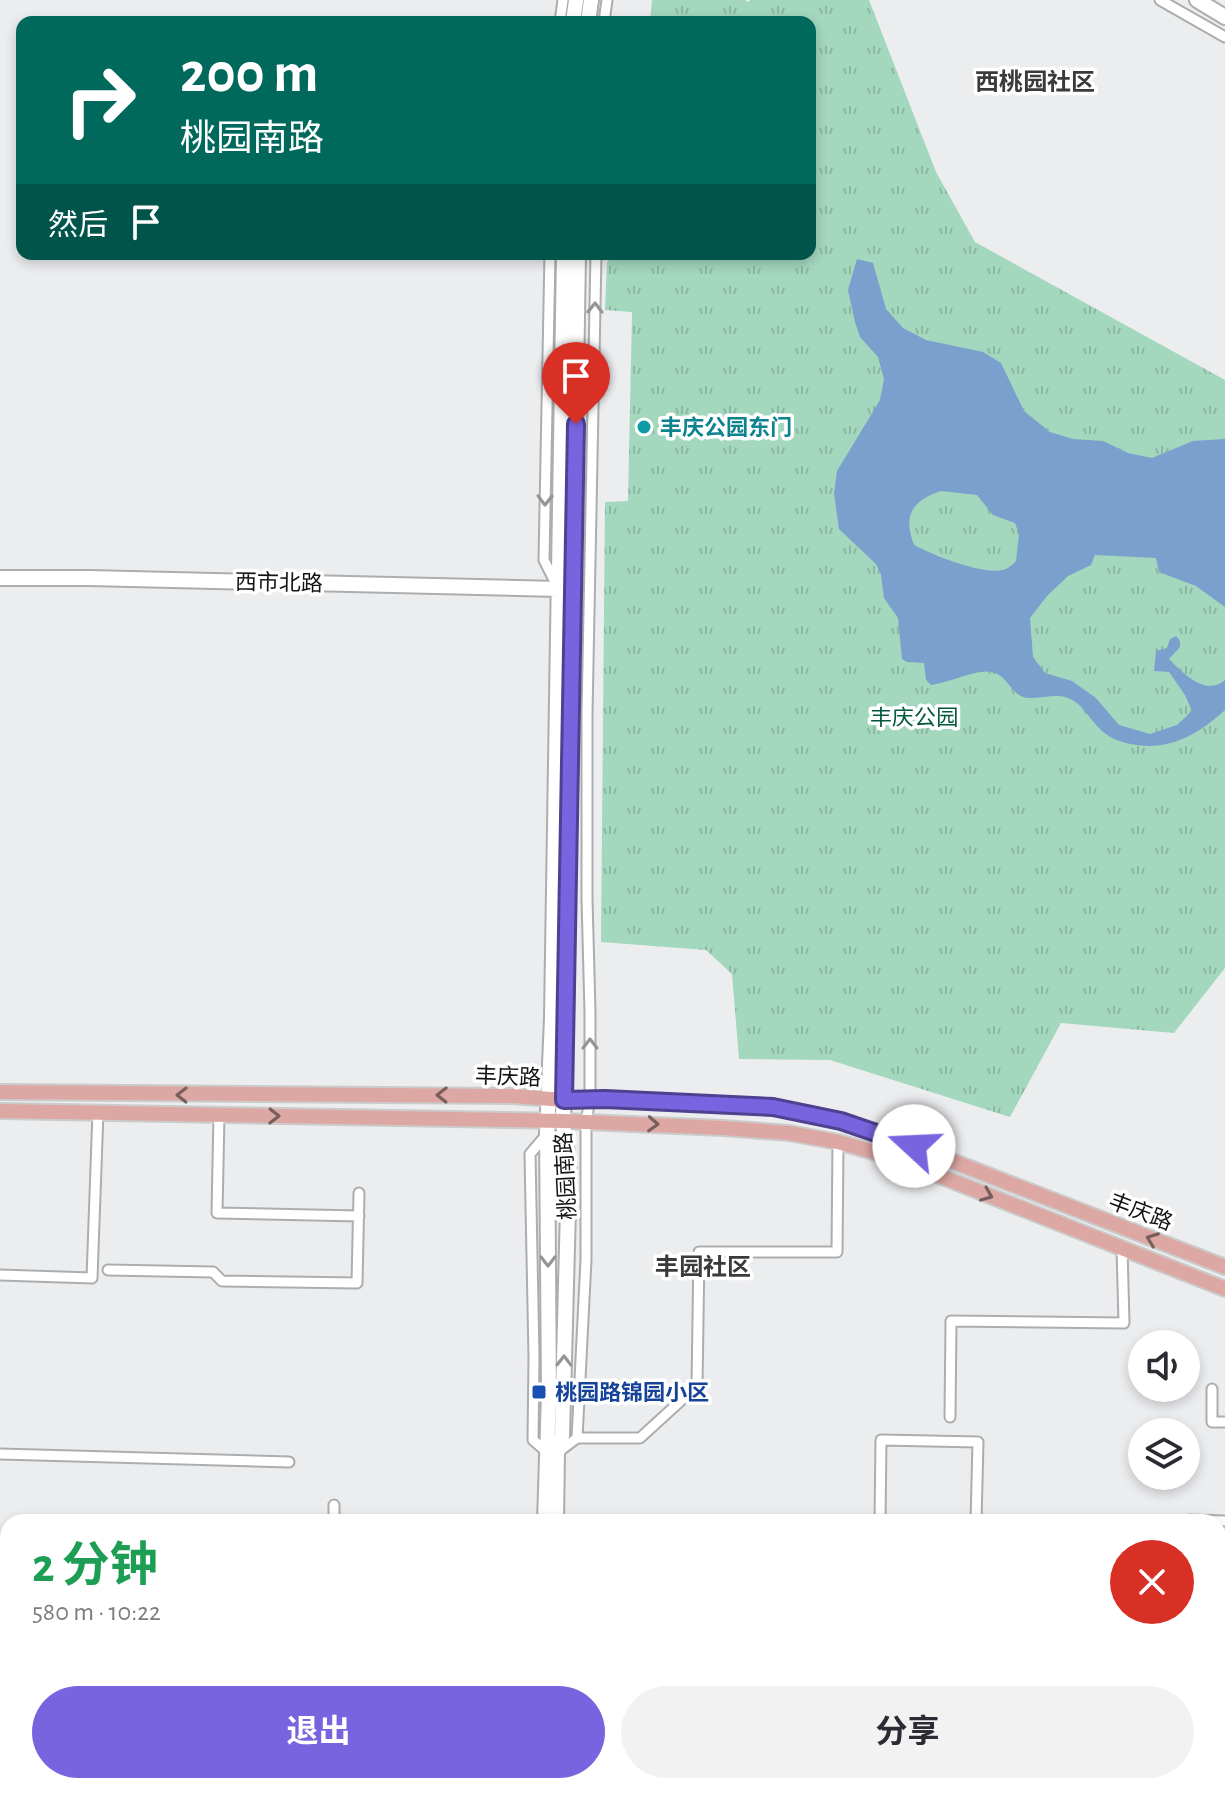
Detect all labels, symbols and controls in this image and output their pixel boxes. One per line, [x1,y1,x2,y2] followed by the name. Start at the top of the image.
[180,46,318,102] text: 200 m
[48,48,152,152] icon: right
[975,69,1095,95] district label: 西桃园社区
[180,121,324,157] text: 桃园南路
[124,200,168,244] icon: arrive
[48,211,108,241] text: 然后
[587,301,604,314] one-way arrow
[542,342,610,424] pin
[554,354,598,398] icon: arrive
[660,416,792,439] place label: 丰庆公园东门
[635,418,653,436] marker: 丰庆公园东门
[537,494,554,507] one-way arrow
[235,570,323,595] street label: 西市北路
[870,706,958,729] park label: 丰庆公园
[582,1037,599,1050] one-way arrow
[475,1064,541,1089] street label: 丰庆路
[175,1086,188,1104] one-way arrow
[435,1087,448,1104] one-way arrow
[872,1104,956,1188] position arrow
[268,1107,281,1124] one-way arrow
[647,1116,660,1133] one-way arrow
[552,1131,579,1221] street label: 桃园南路
[979,1185,993,1202] one-way arrow
[1106,1189,1176,1234] street label: 丰庆路
[1146,1232,1160,1249] one-way arrow
[655,1254,751,1280] district label: 丰园社区
[539,1255,557,1268] one-way arrow
[1128,1330,1200,1490] map controls
[1128,1330,1200,1402] button: sound
[556,1354,573,1367] one-way arrow
[555,1381,709,1404] place label: 桃园路锦园小区
[530,1383,548,1401] marker: 桃园路锦园小区
[1128,1418,1200,1490] button: layers
[1110,1540,1194,1624] button: close
[32,1543,158,1591] text: 2 分钟
[32,1599,161,1625] text: 580 m · 10:22
[32,1686,605,1778] button: 退出
[621,1686,1194,1778] button: 分享

